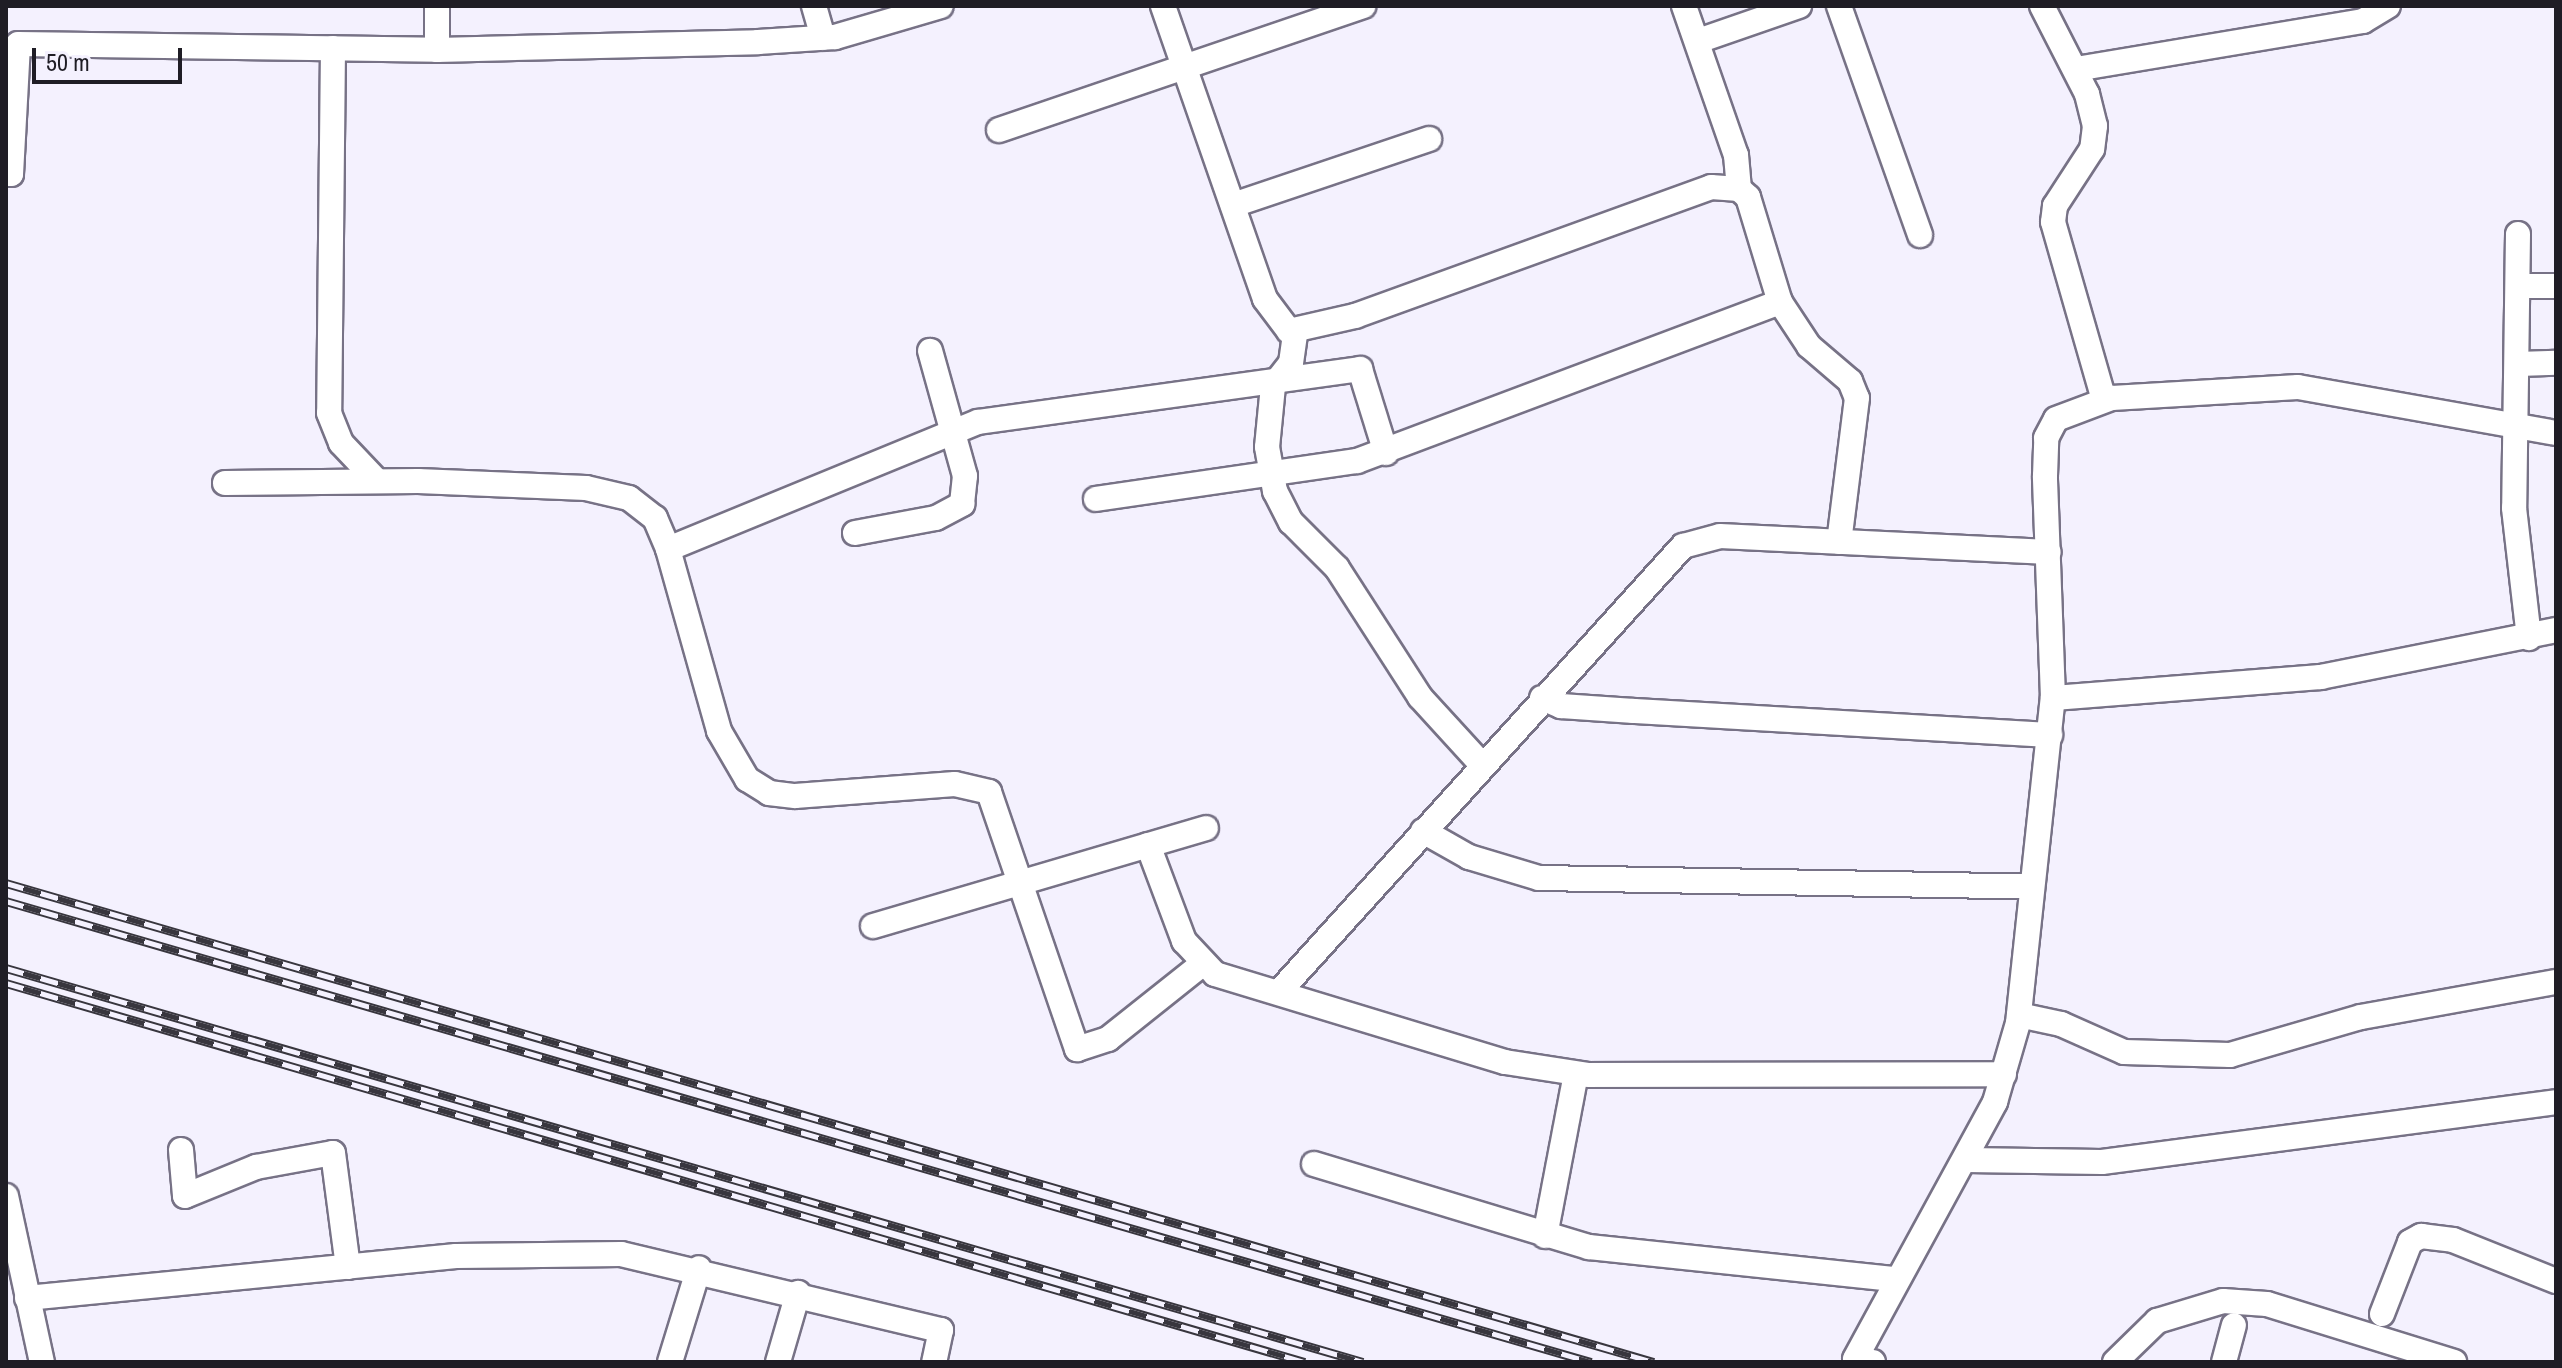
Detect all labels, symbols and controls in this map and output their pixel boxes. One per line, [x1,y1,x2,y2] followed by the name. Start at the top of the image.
[36,32,186,82] scale bar
[46,46,90,78] text: 50 m

